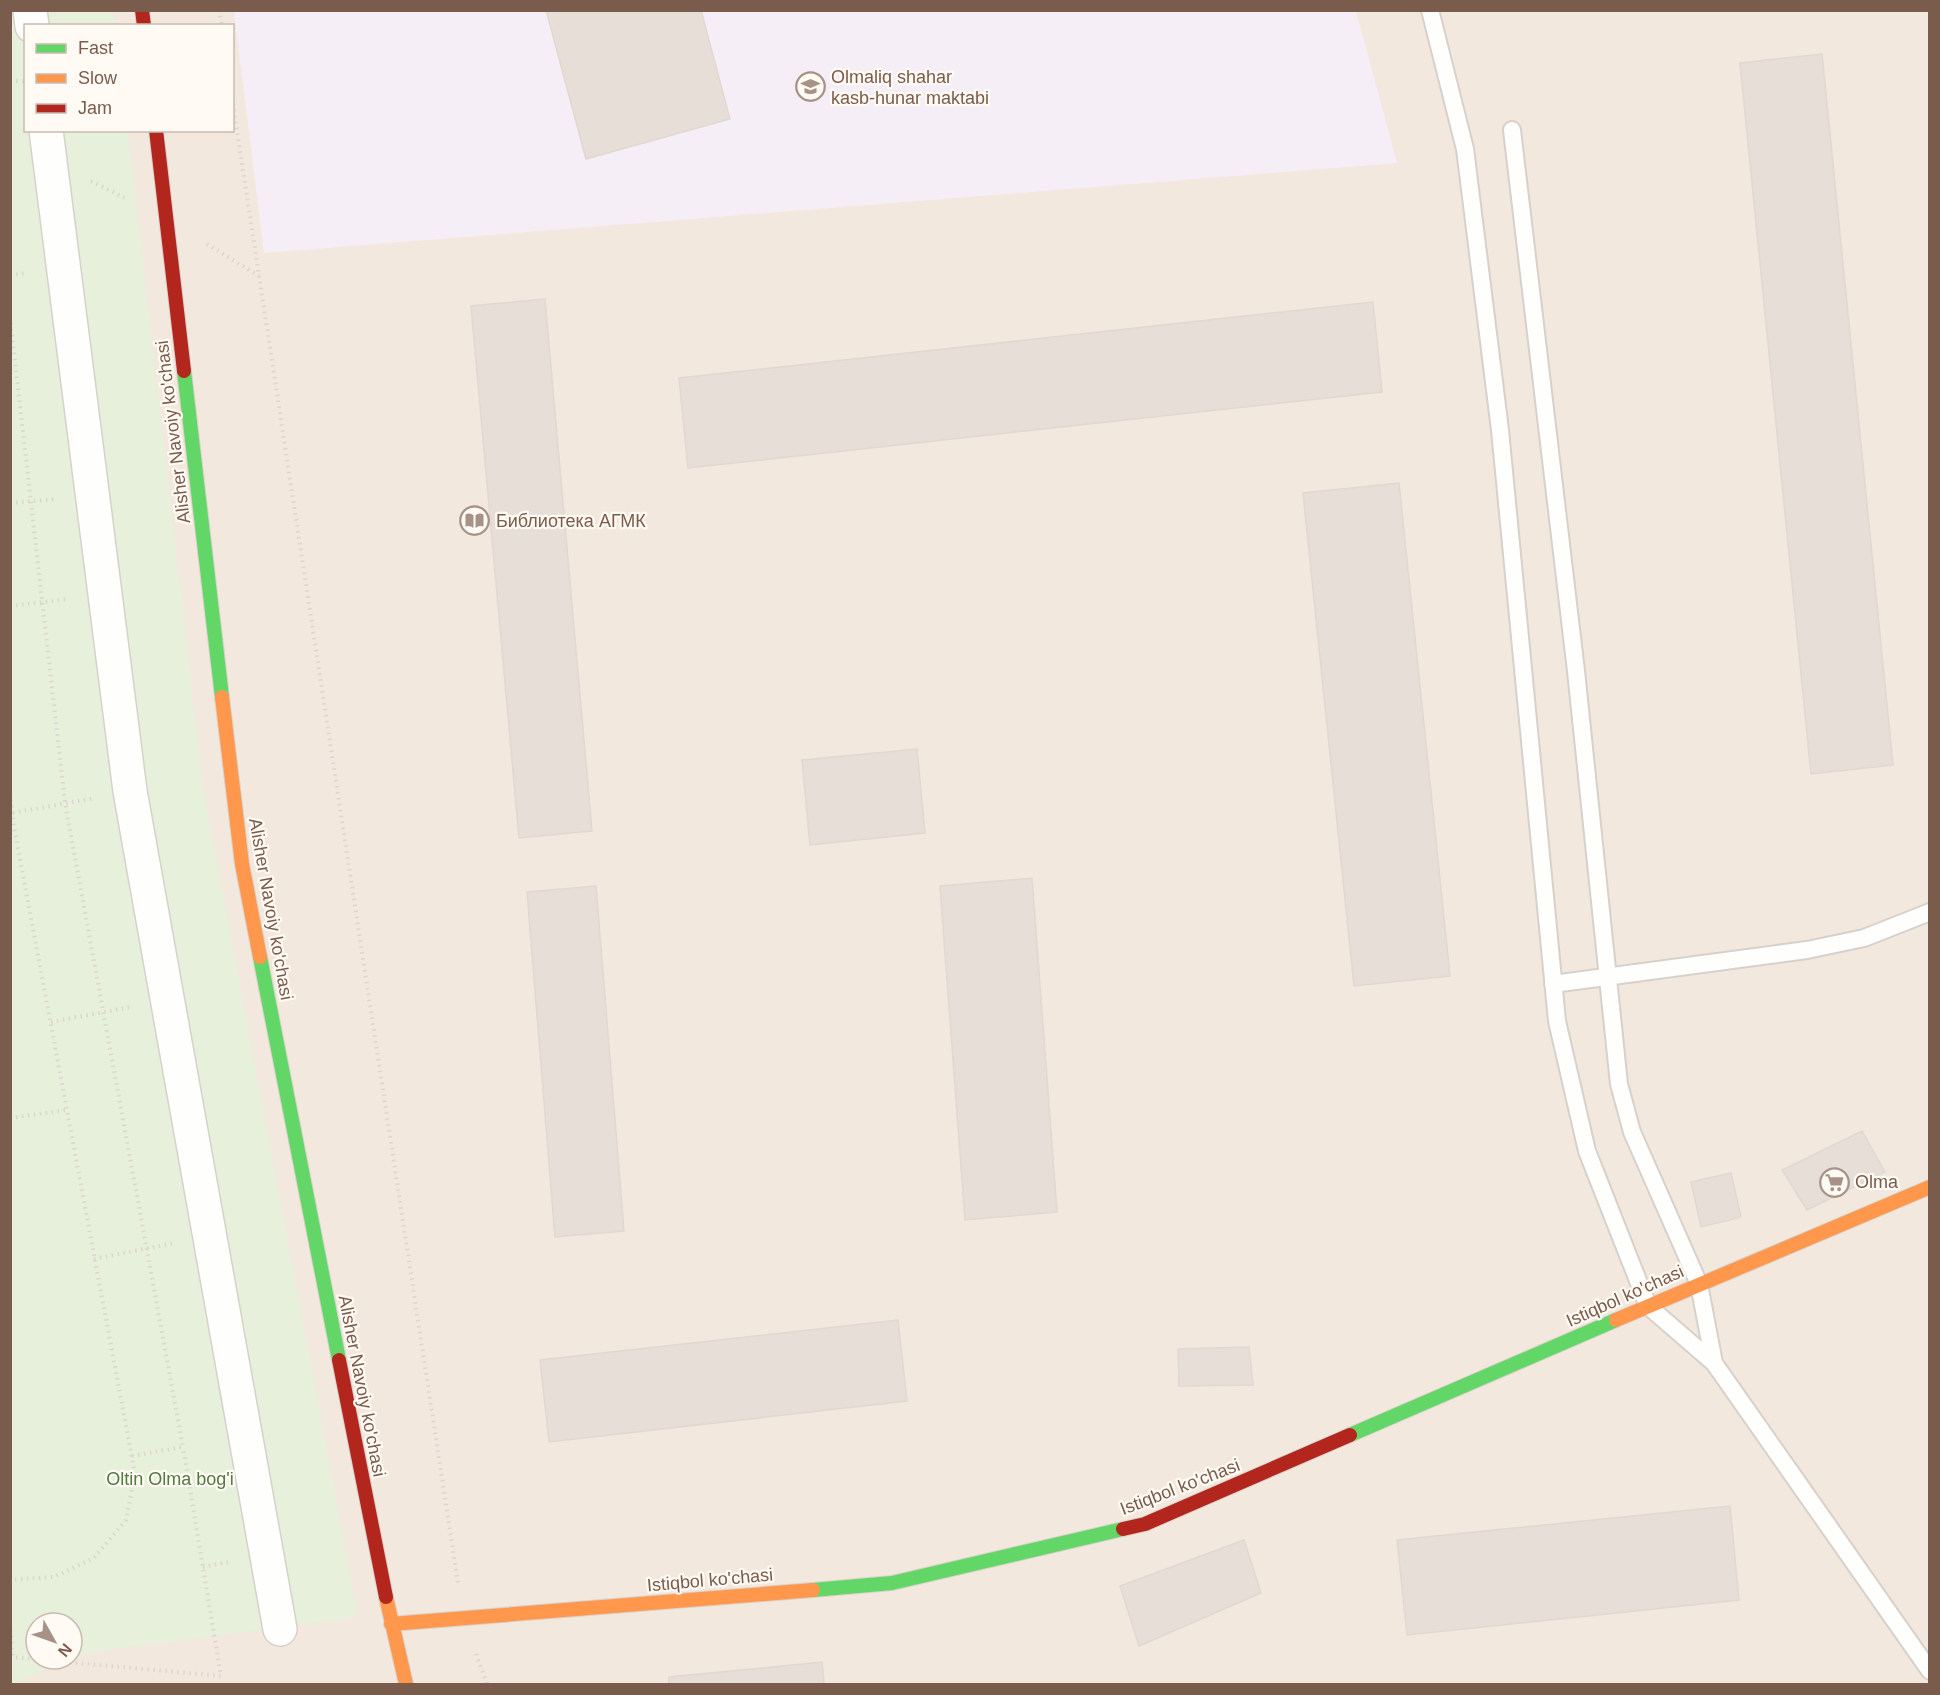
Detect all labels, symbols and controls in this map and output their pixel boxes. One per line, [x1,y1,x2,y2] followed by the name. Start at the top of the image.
[24,24,234,132] legend
[78,38,113,58] text: Fast
[831,67,989,108] place label: Olmaliq shahar kasb-hunar maktabi
[78,68,118,88] text: Slow
[794,71,826,103] school or university icon: Olmaliq shahar kasb-hunar maktabi
[78,98,112,118] text: Jam
[152,339,194,525] street label: Alisher Navoiy ko'chasi
[459,505,491,537] library icon: Библиотека АГМК
[496,511,646,531] place label: Библиотека АГМК
[245,816,297,1002] street label: Alisher Navoiy ko'chasi
[1818,1166,1850,1198] supermarket icon: Olma
[1855,1172,1899,1192] place label: Olma
[1563,1261,1687,1331] street label: Istiqbol ko'chasi
[335,1294,389,1478] street label: Alisher Navoiy ko'chasi
[1117,1455,1243,1519] street label: Istiqbol ko'chasi
[106,1469,234,1489] park label: Oltin Olma bog'i
[646,1565,774,1595] street label: Istiqbol ko'chasi
[24,1611,84,1671] north arrow
[55,1640,75,1660] text: N

